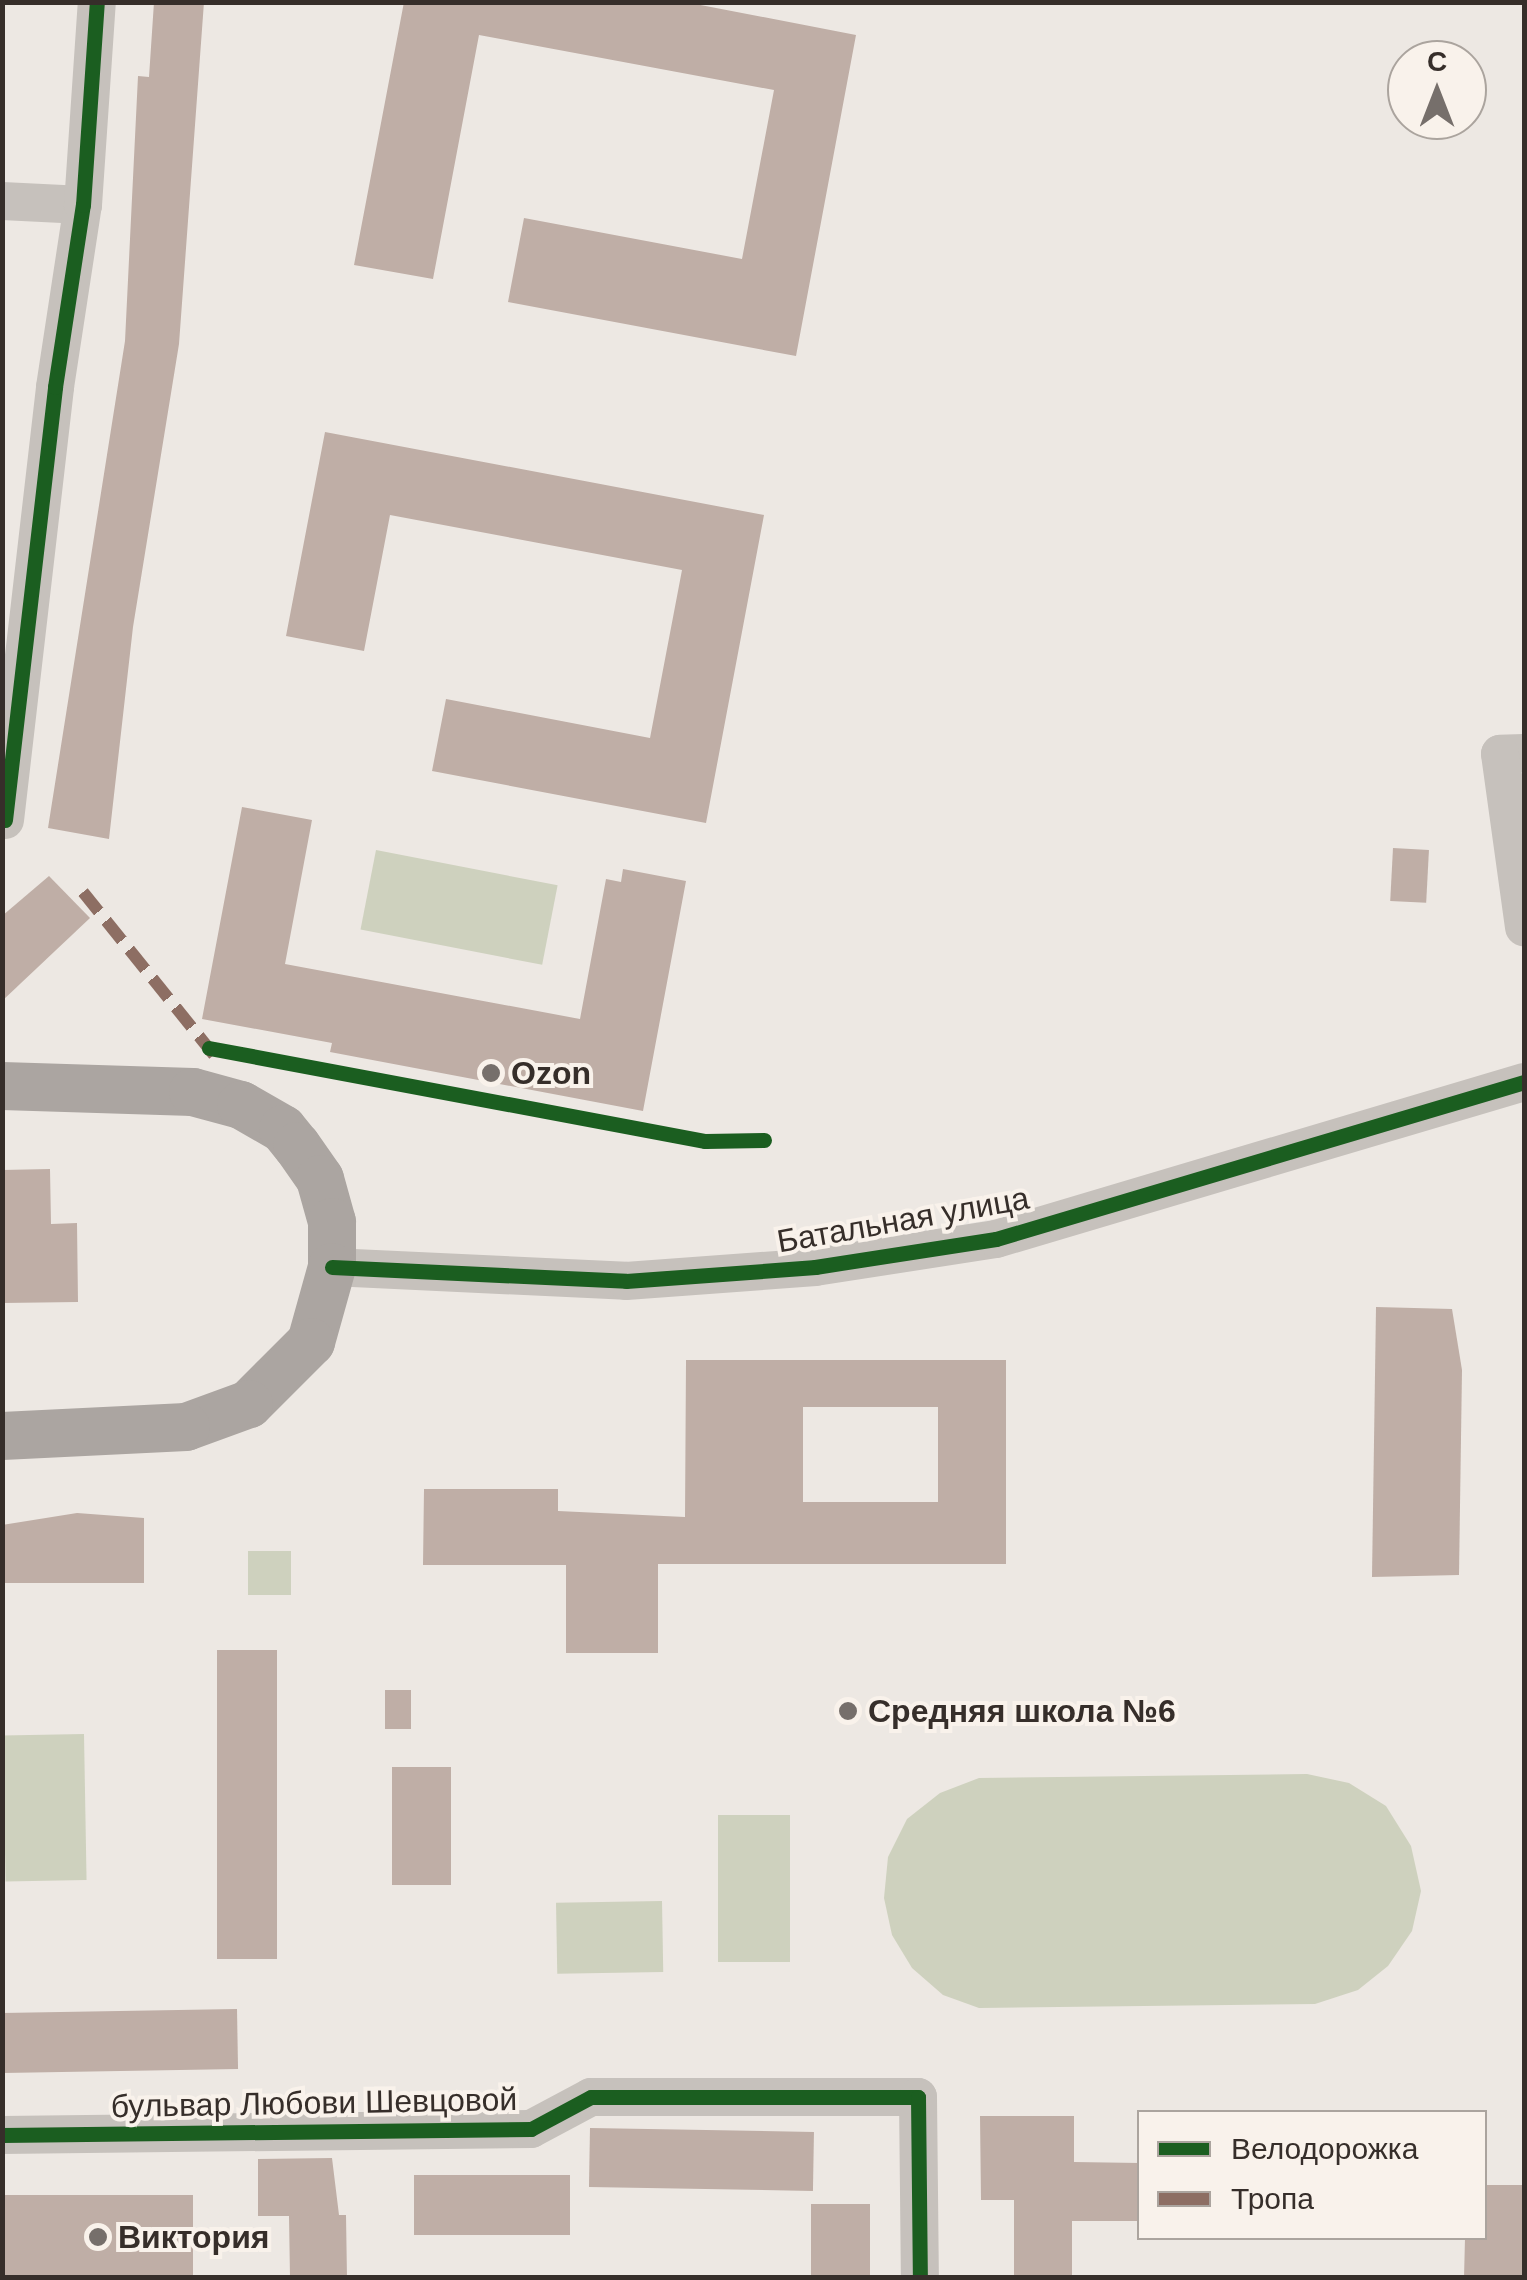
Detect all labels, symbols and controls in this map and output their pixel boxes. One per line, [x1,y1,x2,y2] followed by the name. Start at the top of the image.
[1387,40,1487,140] north arrow
[1427,46,1447,77] text: С
[511,1054,591,1092] place label: Ozon
[480,1062,502,1084] marker: Ozon
[774,1179,1032,1261] street label: Батальная улица
[868,1692,1176,1730] place label: Средняя школа №6
[837,1700,859,1722] marker: Средняя школа №6
[110,2080,518,2126] street label: бульвар Любови Шевцовой
[1137,2110,1487,2240] legend
[1231,2132,1418,2165] text: Велодорожка
[1231,2182,1314,2215] text: Тропа
[118,2218,269,2256] place label: Виктория
[87,2226,109,2248] marker: Виктория

